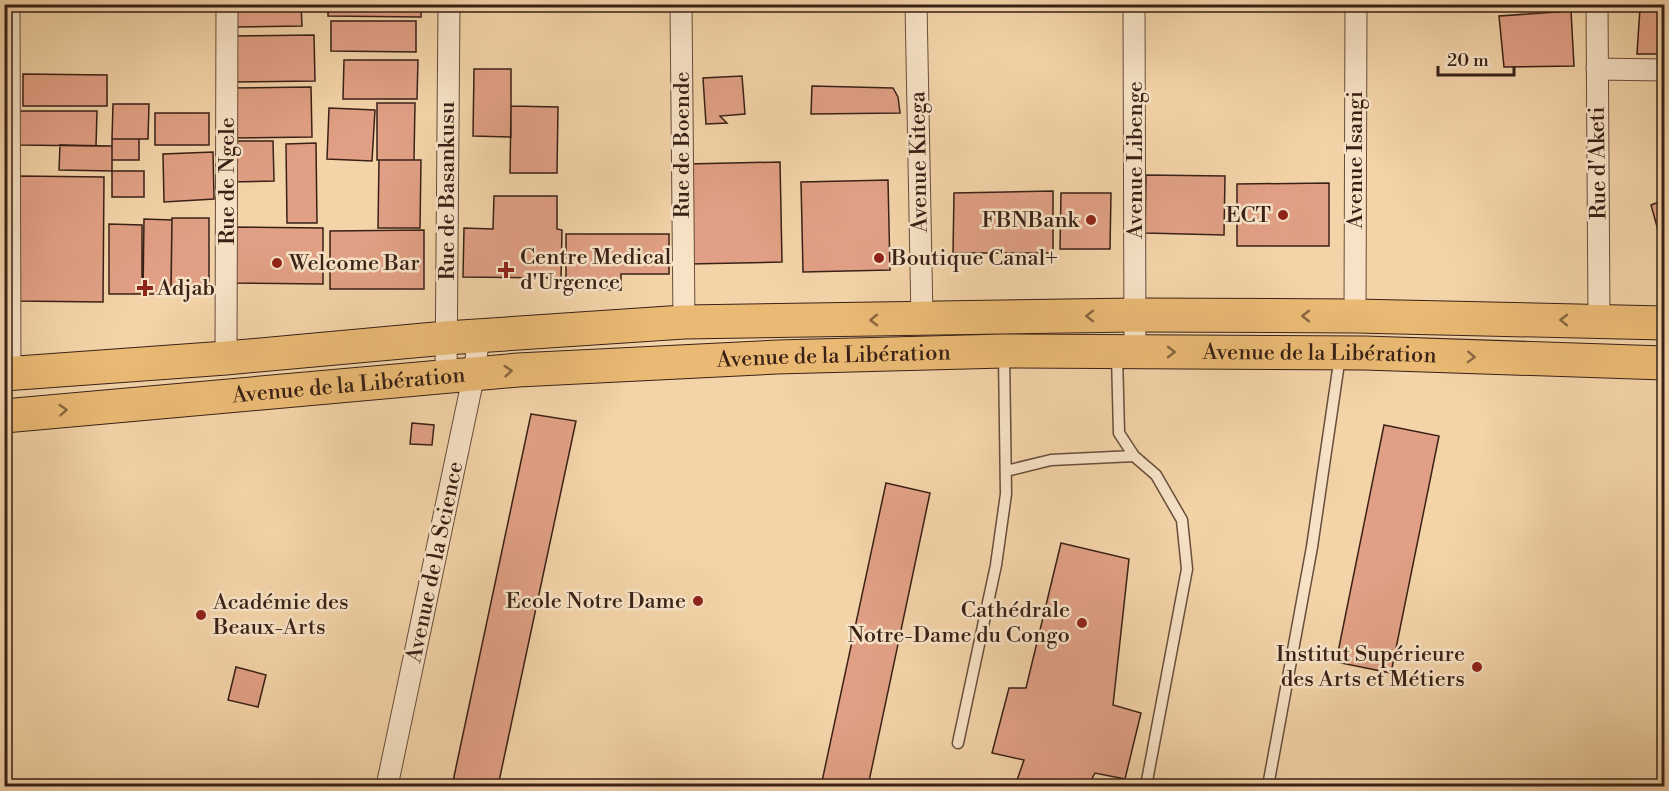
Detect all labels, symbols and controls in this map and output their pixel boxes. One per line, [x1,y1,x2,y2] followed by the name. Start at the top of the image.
[1438,39,1514,77] scale bar
[1447,49,1489,72] text: 20 m
[669,71,696,219] street label: Rue de Boende
[1122,81,1149,240] street label: Avenue Libenge
[904,90,934,234] street label: Avenue Kitega
[1342,91,1369,230] street label: Avenue Isangi
[434,101,461,280] street label: Rue de Basankusu
[1584,106,1612,220] street label: Rue d'Aketi
[214,117,241,245] street label: Rue de Ngele
[1225,202,1271,229] place label: ECT
[981,207,1081,234] place label: FBNBank
[1276,208,1290,222] marker: ECT
[1084,213,1098,227] marker: FBNBank
[520,244,672,296] place label: Centre Medical d'Urgence
[890,245,1058,272] place label: Boutique Canal+
[288,250,420,277] place label: Welcome Bar
[872,251,886,265] marker: Boutique Canal+
[270,256,284,270] marker: Welcome Bar
[497,261,515,279] marker: Centre Medical d'Urgence
[156,275,215,302] place label: Adjab
[138,281,152,295] marker: Adjab
[1086,309,1095,322] one-way arrow
[1302,310,1311,322] one-way arrow
[870,313,879,326] one-way arrow
[1560,314,1569,326] one-way arrow
[715,339,951,374] street label: Avenue de la Libération
[1201,339,1437,369] street label: Avenue de la Libération
[1167,346,1176,358] one-way arrow
[1467,350,1476,363] one-way arrow
[230,361,466,409] street label: Avenue de la Libération
[503,365,512,378] one-way arrow
[58,404,67,417] one-way arrow
[400,459,469,666] street label: Avenue de la Science
[506,588,686,615] place label: Ecole Notre Dame
[212,589,349,641] place label: Académie des Beaux-Arts
[691,594,705,608] marker: Ecole Notre Dame
[848,597,1070,649] place label: Cathédrale Notre-Dame du Congo
[194,608,208,622] marker: Académie des Beaux-Arts
[1075,616,1089,630] marker: Cathédrale Notre-Dame du Congo
[1276,641,1465,693] place label: Institut Supérieure des Arts et Métiers
[1470,660,1484,674] marker: Institut Supérieure des Arts et Métiers

